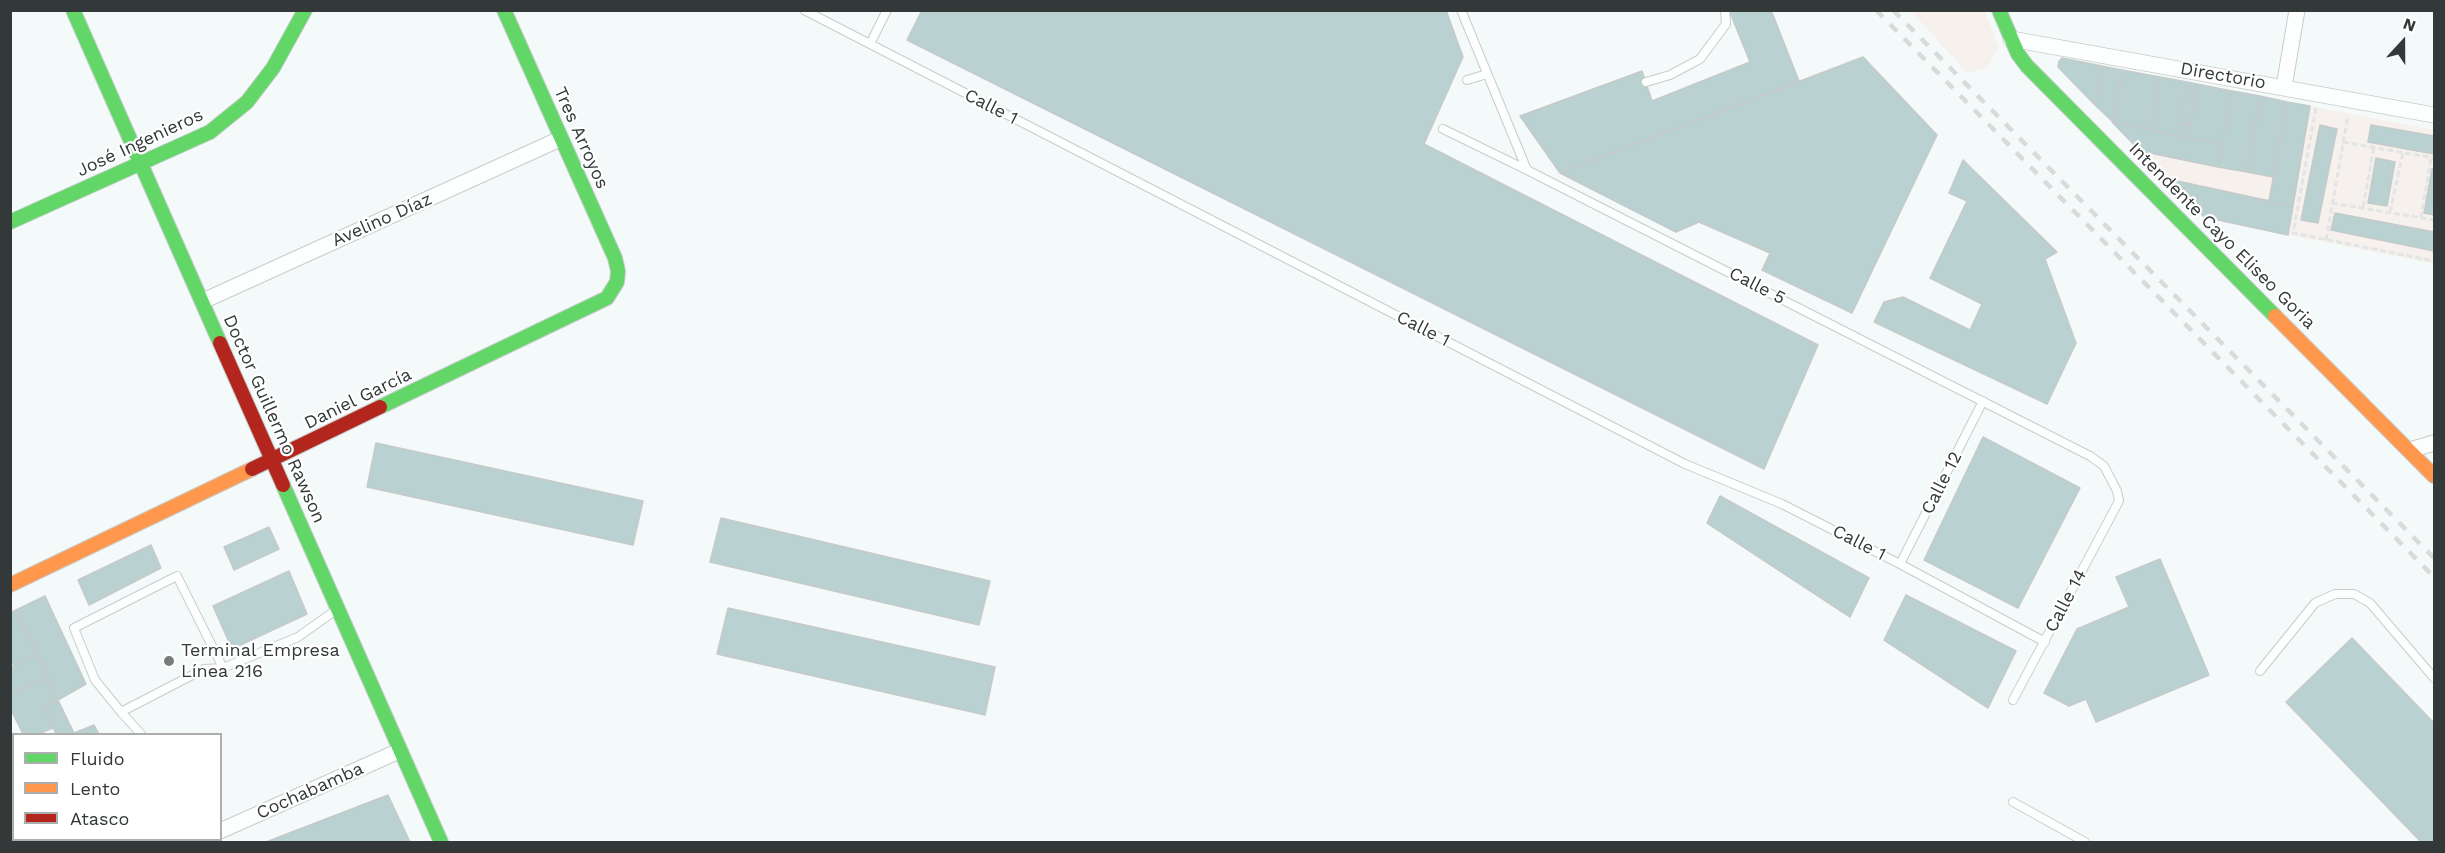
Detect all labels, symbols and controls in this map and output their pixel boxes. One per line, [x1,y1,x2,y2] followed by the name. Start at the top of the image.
[2373,12,2433,72] north arrow
[2401,14,2419,36] text: N
[2179,58,2267,94] street label: Directorio
[549,84,613,192] street label: Tres Arroyos
[961,84,1021,130] street label: Calle 1
[73,104,207,182] street label: José Ingenieros
[2124,138,2320,334] street label: Intendente Cayo Eliseo Goria
[329,188,435,252] street label: Avelino Díaz
[1725,263,1789,309] street label: Calle 5
[1393,306,1453,352] street label: Calle 1
[218,312,330,526] street label: Doctor Guillermo Rawson
[301,364,415,434] street label: Daniel García
[1917,448,1967,518] street label: Calle 12
[1829,520,1889,566] street label: Calle 1
[2040,566,2092,636] street label: Calle 14
[181,640,340,682] place label: Terminal Empresa Línea 216
[162,654,176,668] marker: Terminal Empresa Línea 216
[12,733,222,841] legend
[70,748,124,769] text: Fluido
[253,758,367,824] street label: Cochabamba
[70,778,120,799] text: Lento
[70,808,129,829] text: Atasco

